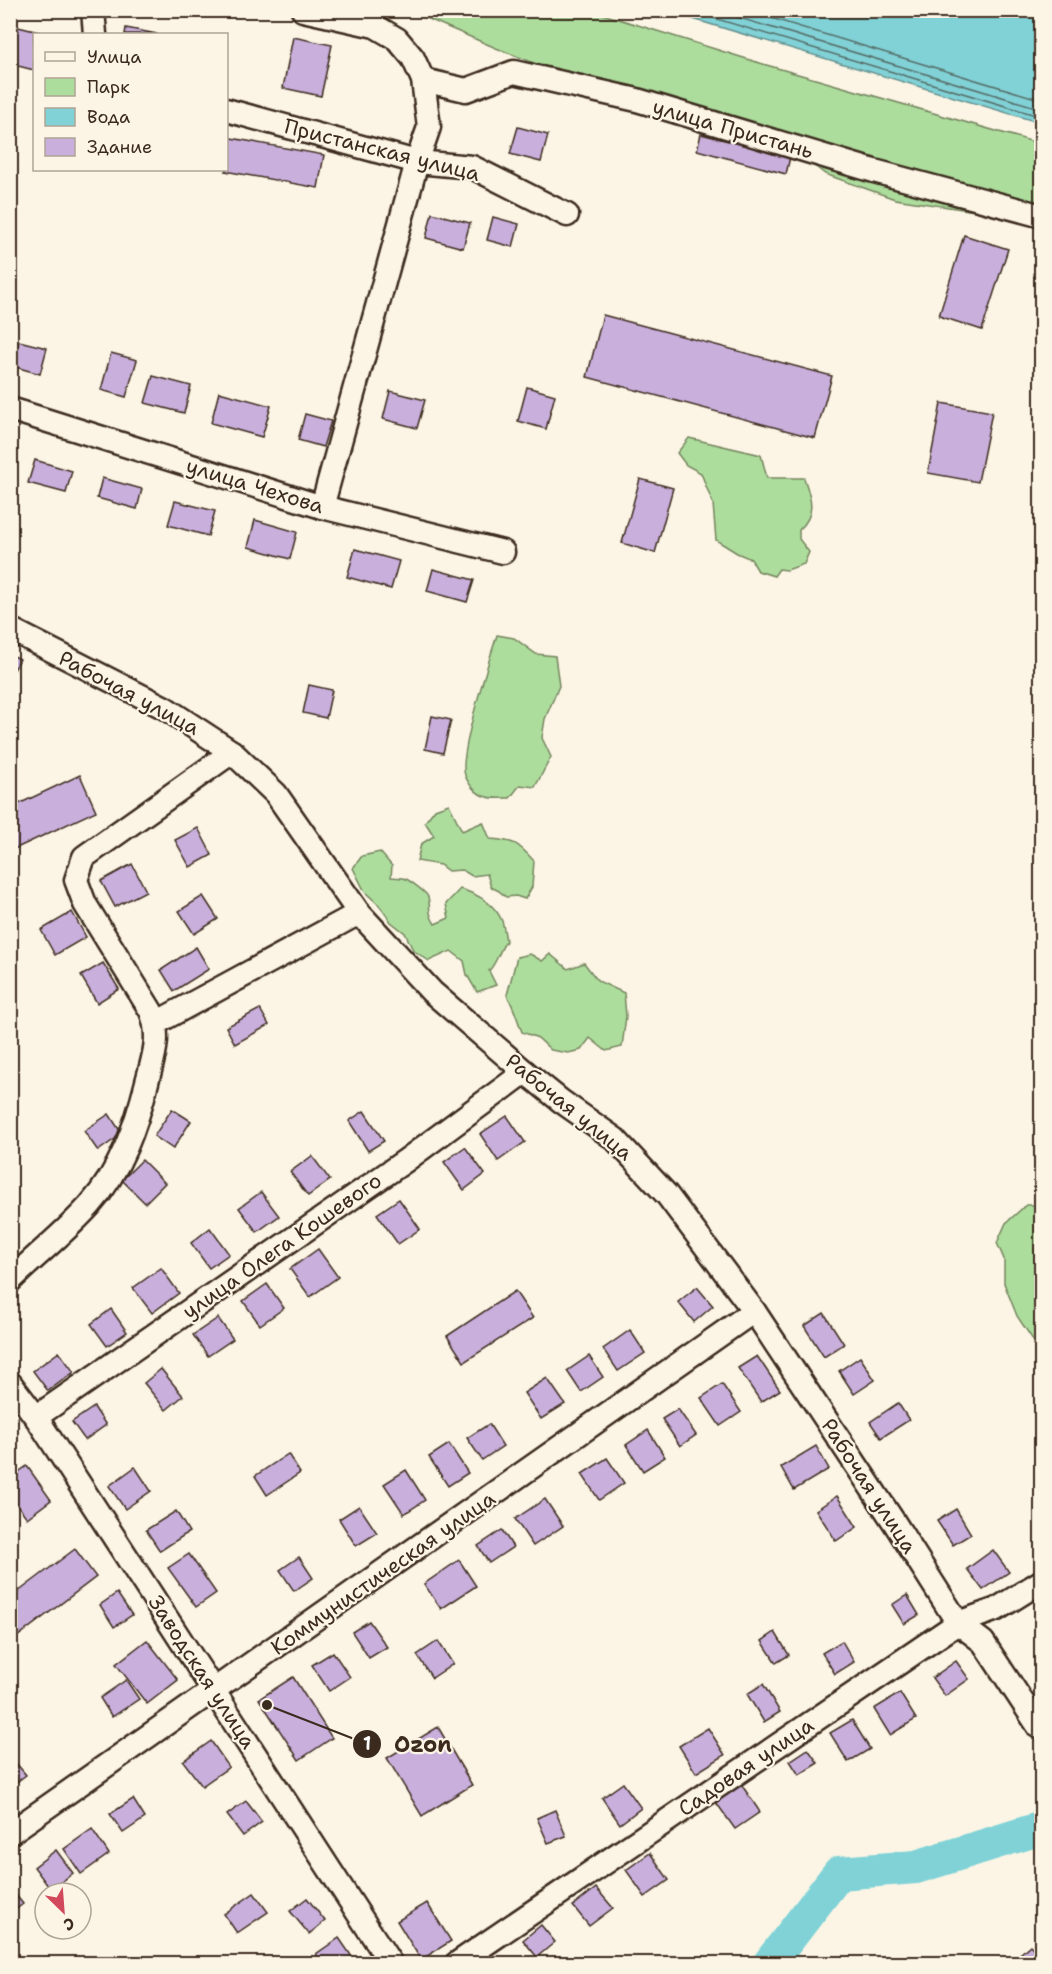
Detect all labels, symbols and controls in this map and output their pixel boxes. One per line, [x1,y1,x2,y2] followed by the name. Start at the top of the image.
[33,33,228,171] legend
[87,45,141,69] text: Улица
[87,75,130,99] text: Парк
[649,93,817,165] street label: улица Пристань
[87,105,130,129] text: Вода
[281,112,483,188] street label: Пристанская улица
[87,135,152,159] text: Здание
[183,452,327,520] street label: улица Чехова
[54,644,204,742] street label: Рабочая улица
[500,1047,638,1167] street label: Рабочая улица
[177,1166,387,1326] street label: улица Олега Кошевого
[815,1413,923,1559] street label: Рабочая улица
[265,1485,501,1661] street label: Коммунистическая улица
[142,1590,262,1754] street label: Заводская улица
[673,1711,819,1823] street label: Садовая улица
[352,1724,464,1764] callout: Ozon
[394,1730,452,1759] text: Ozon
[363,1732,371,1756] text: 1
[33,1881,93,1941] north arrow
[60,1913,78,1936] text: С

